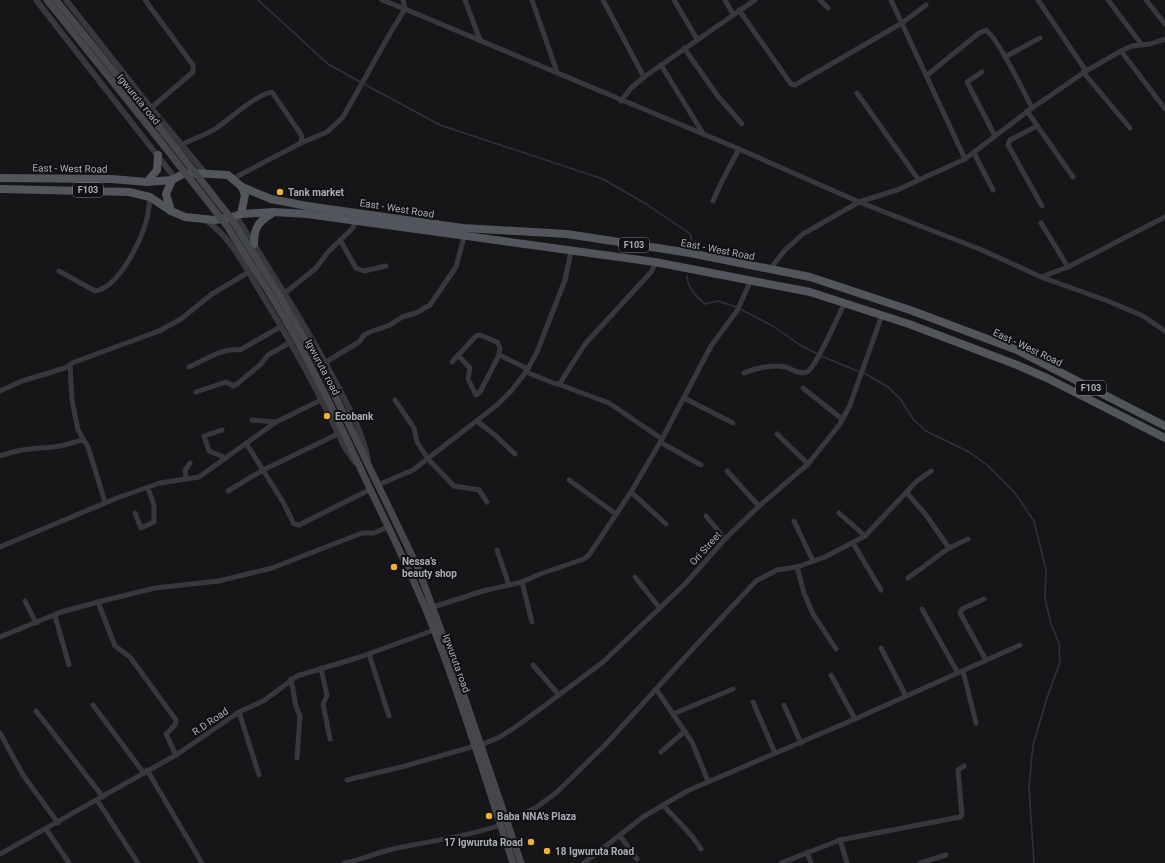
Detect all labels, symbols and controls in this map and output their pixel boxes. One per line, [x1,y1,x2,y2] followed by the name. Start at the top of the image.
[115,72,162,127] street label: Igwuruta road
[32,162,108,175] street label: East - West Road
[73,183,103,197] road number: F103
[275,187,285,197] marker: Tank market
[288,187,345,198] place label: Tank market
[359,197,435,220] street label: East - West Road
[680,237,756,262] street label: East - West Road
[619,238,649,252] road number: F103
[991,327,1064,368] street label: East - West Road
[303,337,342,397] street label: Igwuruta road
[1076,381,1106,395] road number: F103
[322,411,332,421] marker: Ecobank
[335,411,374,422] place label: Ecobank
[687,529,723,567] street label: Ori Street
[402,556,457,579] place label: Nessa’s beauty shop
[389,562,399,572] marker: Nessa’s beauty shop
[441,632,472,694] street label: Igwuruta road
[190,705,230,737] street label: R.D Road
[484,811,494,821] marker: Baba NNA's Plaza
[497,811,577,822] place label: Baba NNA's Plaza
[444,837,523,848] place label: 17 Igwuruta Road
[526,837,536,847] marker: 17 Igwuruta Road
[542,846,552,856] marker: 18 Igwuruta Road
[555,846,634,857] place label: 18 Igwuruta Road

